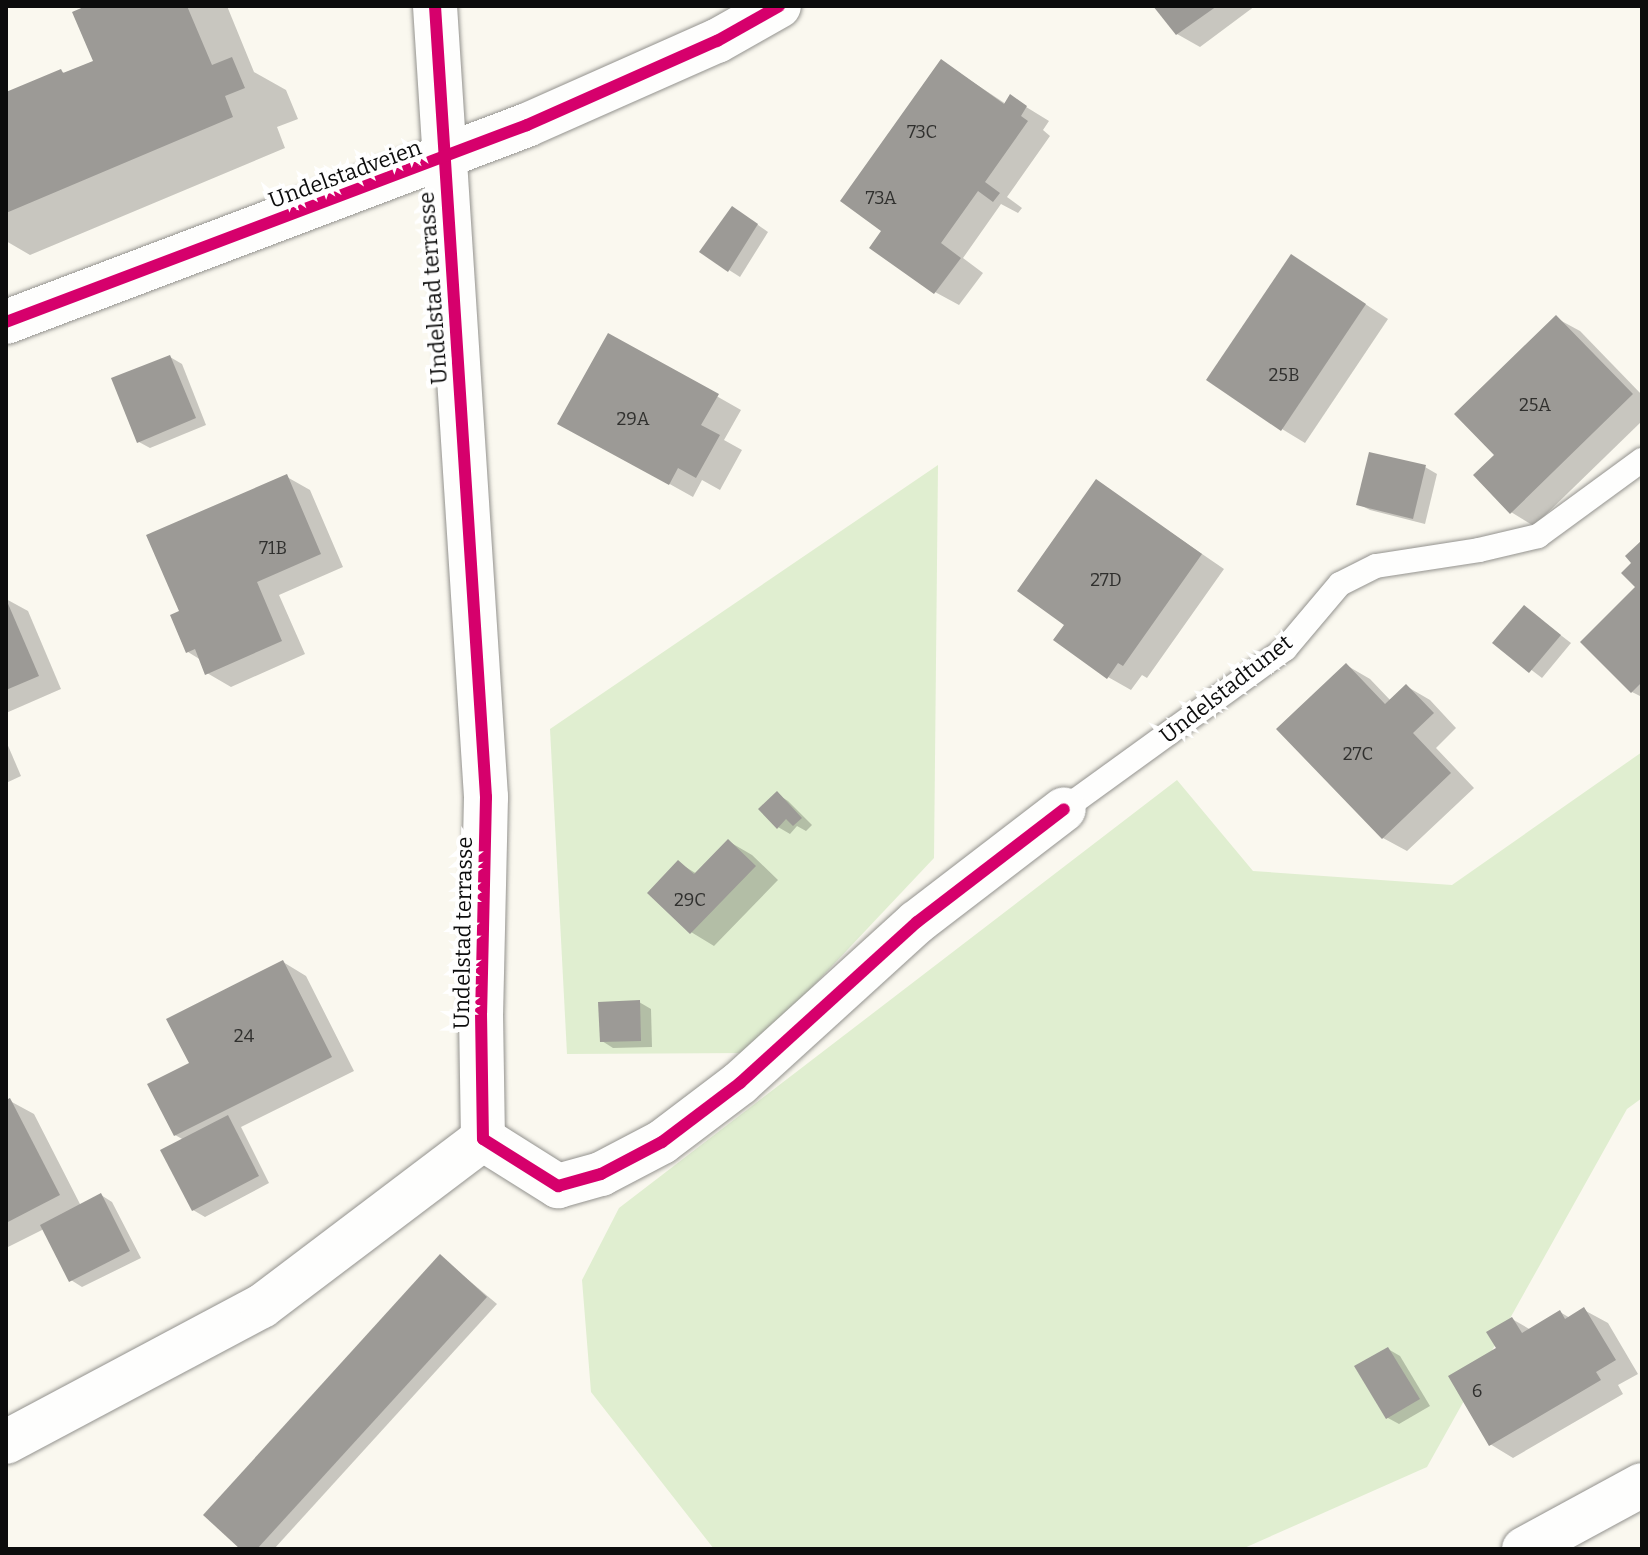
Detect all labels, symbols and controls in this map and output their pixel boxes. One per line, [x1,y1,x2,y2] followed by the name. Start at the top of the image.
[907,121,937,143] house number: 73C
[265,134,425,214] street label: Undelstadveien
[866,187,896,209] house number: 73A
[413,191,453,385] street label: Undelstad terrasse
[1268,364,1300,386] house number: 25B
[1519,394,1551,416] house number: 25A
[616,408,650,430] house number: 29A
[259,537,287,559] house number: 71B
[1090,569,1122,591] house number: 27D
[1155,629,1297,749] street label: Undelstadtunet
[1343,743,1373,765] house number: 27C
[448,836,478,1030] street label: Undelstad terrasse
[674,889,706,911] house number: 29C
[234,1025,254,1047] house number: 24
[1472,1380,1482,1402] house number: 6

